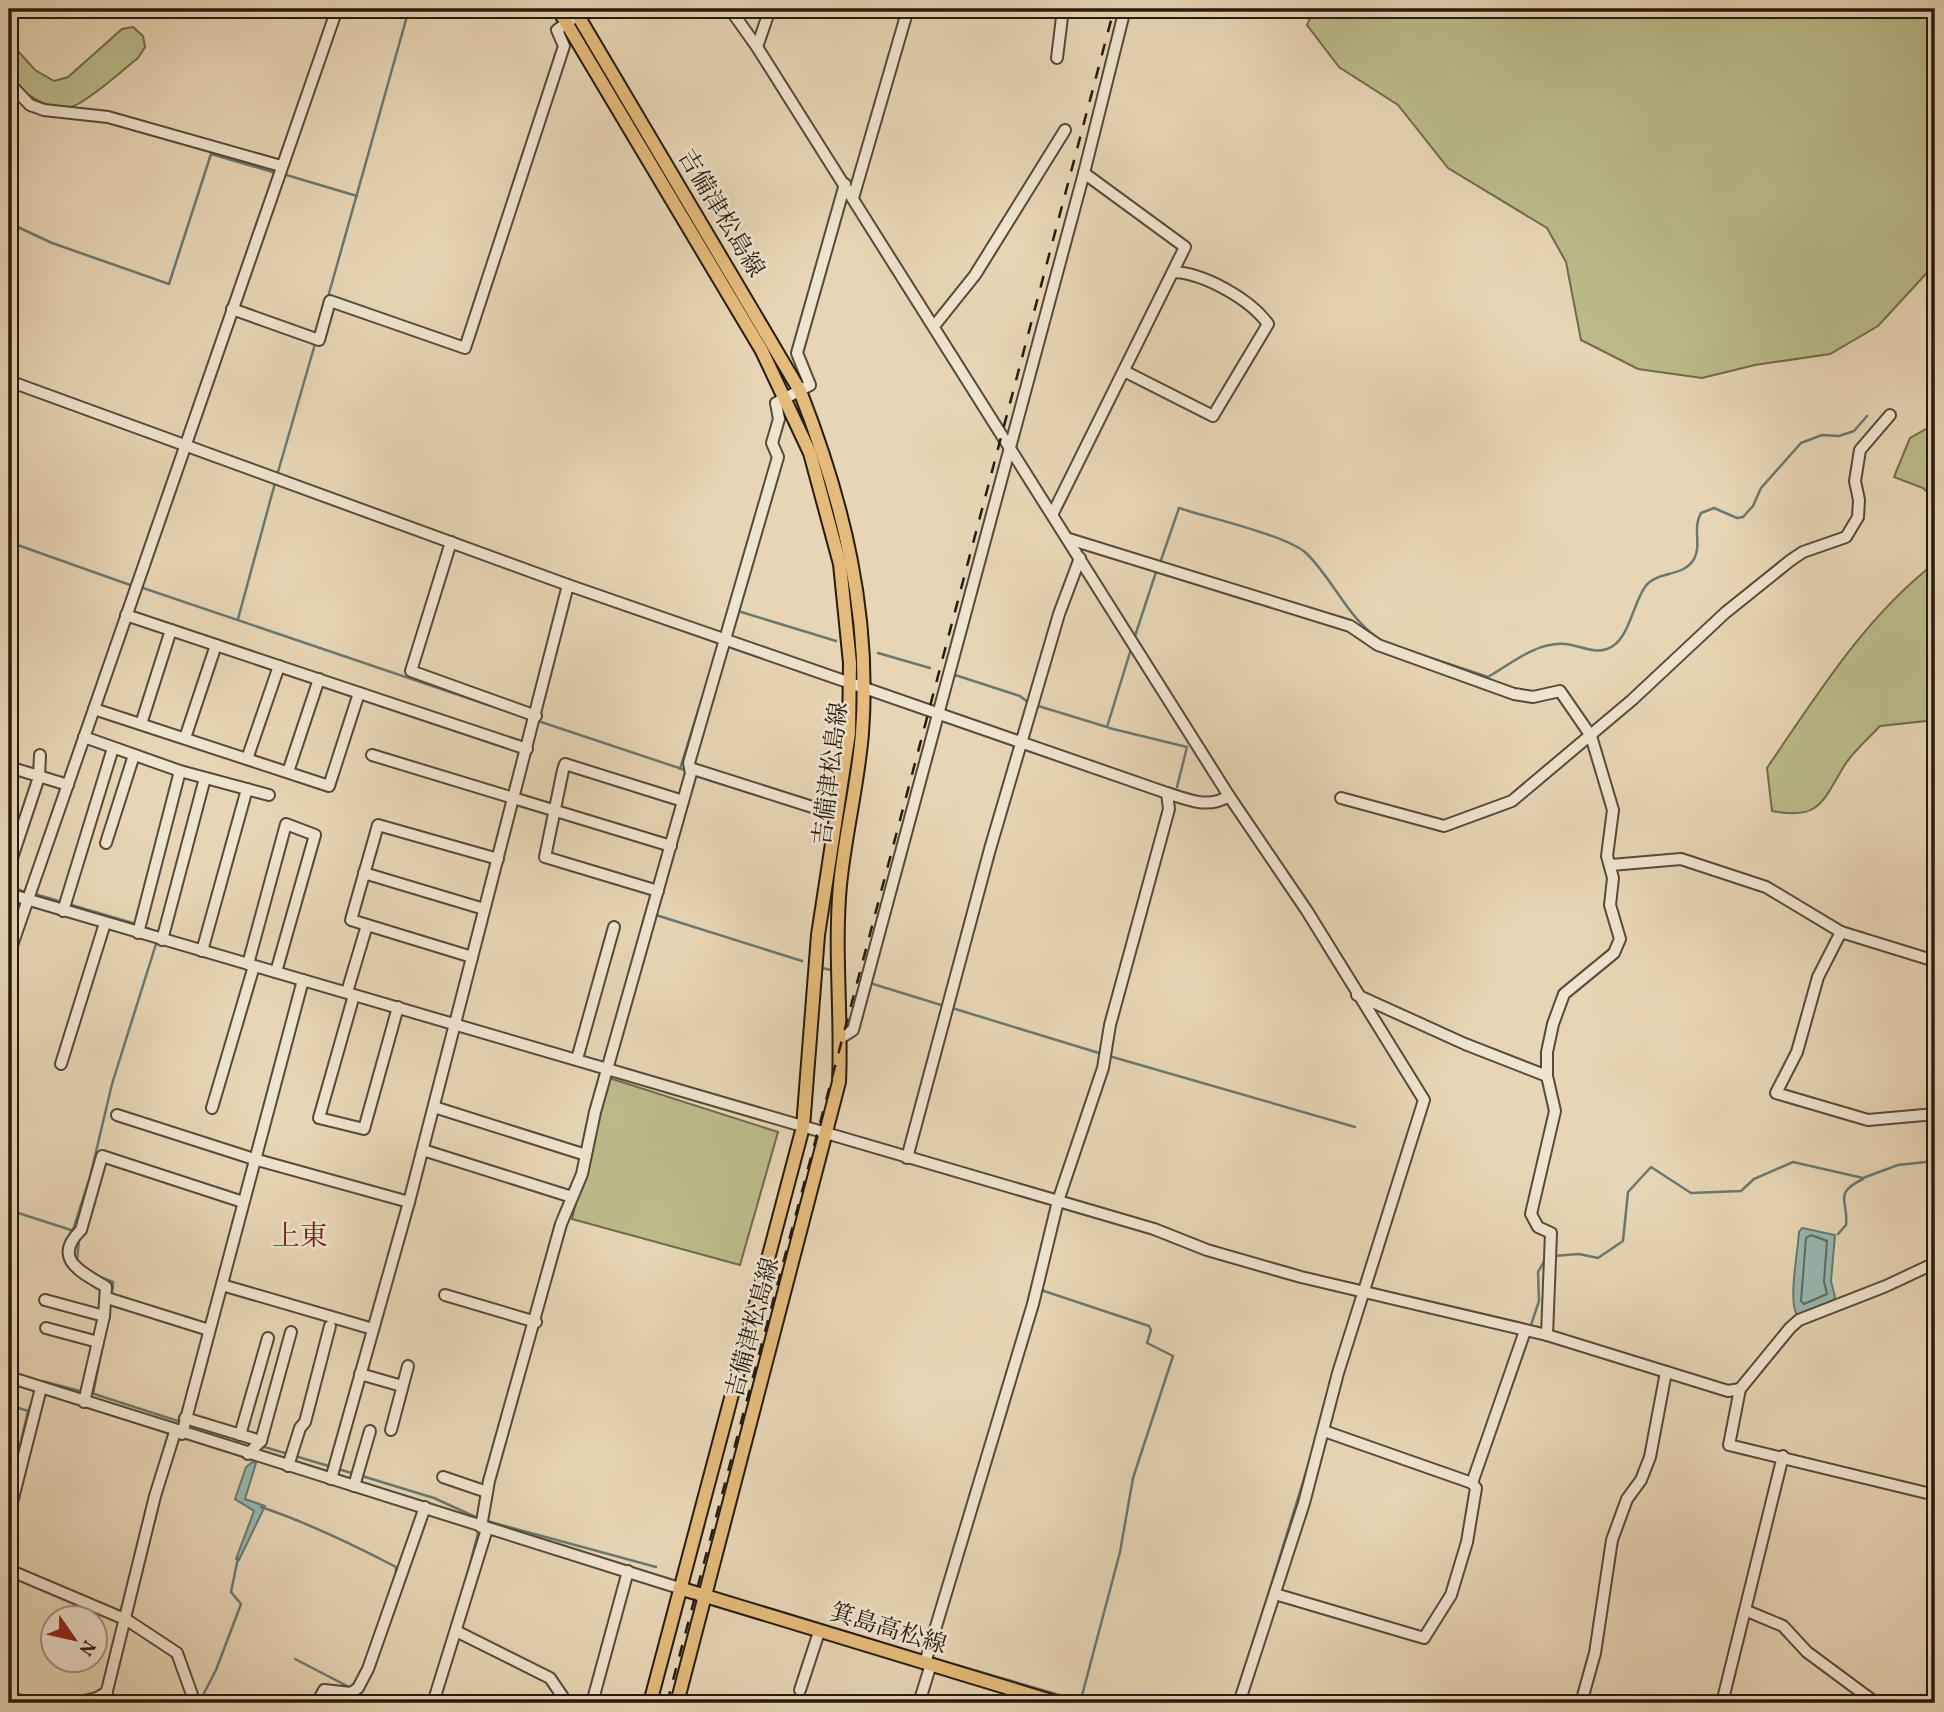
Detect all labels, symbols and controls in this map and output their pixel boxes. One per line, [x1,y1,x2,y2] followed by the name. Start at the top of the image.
[668,144,772,284] street label: 吉備津松島線
[806,700,858,848] street label: 吉備津松島線
[272,1218,328,1257] district label: 上東
[719,1254,789,1402] street label: 吉備津松島線
[826,1596,950,1664] street label: 箕島高松線
[38,1604,108,1674] north arrow
[72,1634,101,1661] text: N

